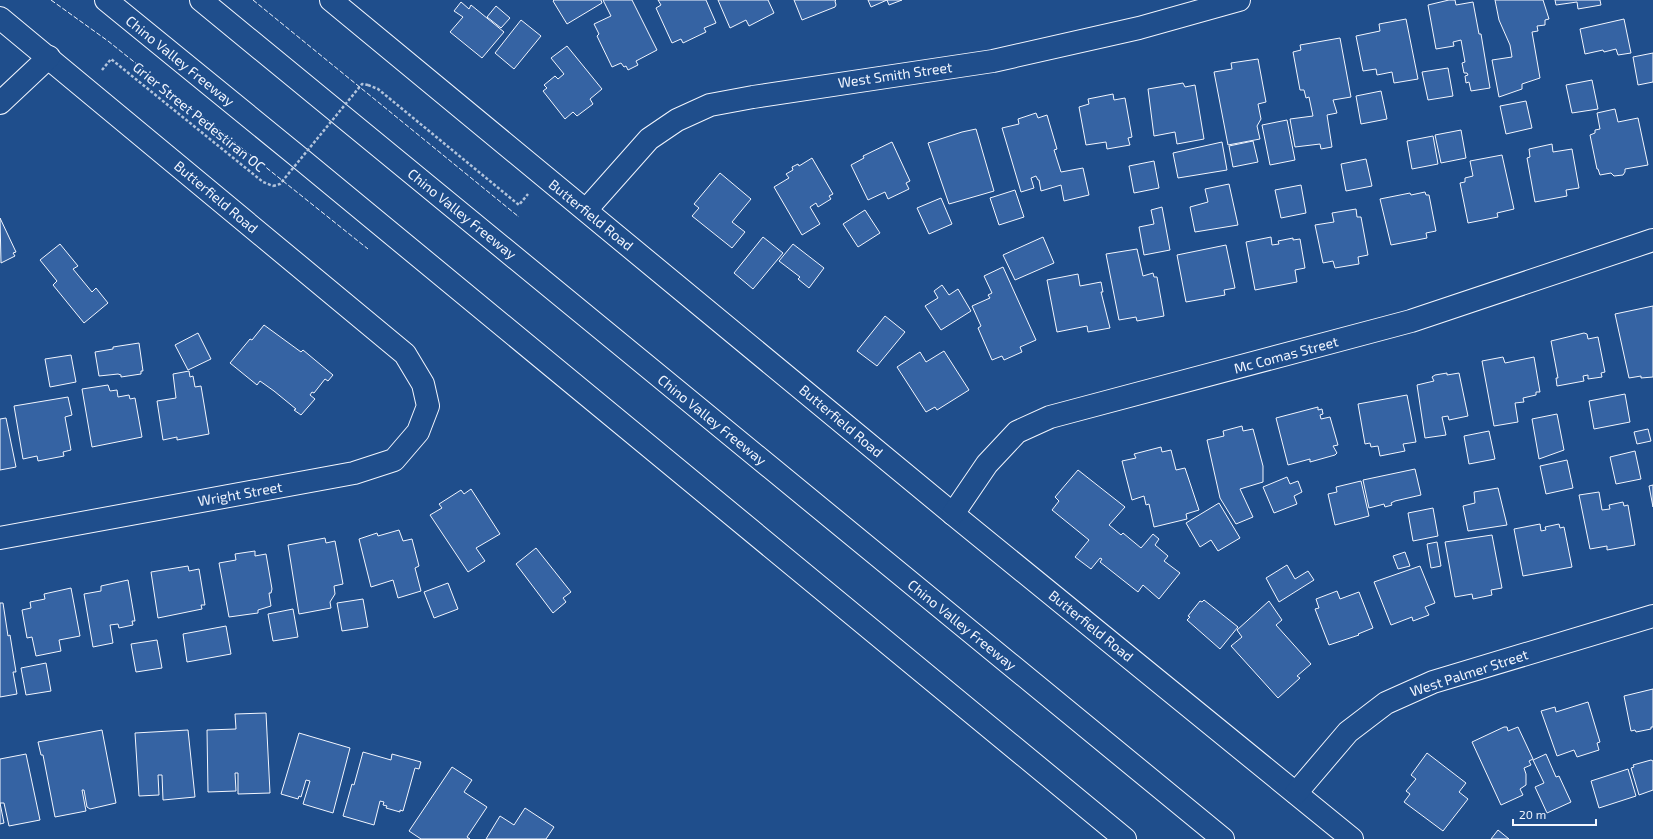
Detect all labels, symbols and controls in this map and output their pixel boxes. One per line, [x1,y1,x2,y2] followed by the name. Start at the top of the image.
[123,12,238,110] street label: Chino Valley Freeway
[130,58,269,175] street label: Grier Street Pedestiran OC
[837,58,953,91] street label: West Smith Street
[171,157,262,237] street label: Butterfield Road
[405,165,520,263] street label: Chino Valley Freeway
[546,175,637,254] street label: Butterfield Road
[1232,332,1340,377] street label: Mc Comas Street
[655,371,770,469] street label: Chino Valley Freeway
[796,381,887,461] street label: Butterfield Road
[196,478,283,509] street label: Wright Street
[905,576,1020,674] street label: Chino Valley Freeway
[1046,586,1137,665] street label: Butterfield Road
[1408,645,1530,700] street label: West Palmer Street
[1513,801,1596,827] scale bar
[1519,807,1546,821] text: 20 m

